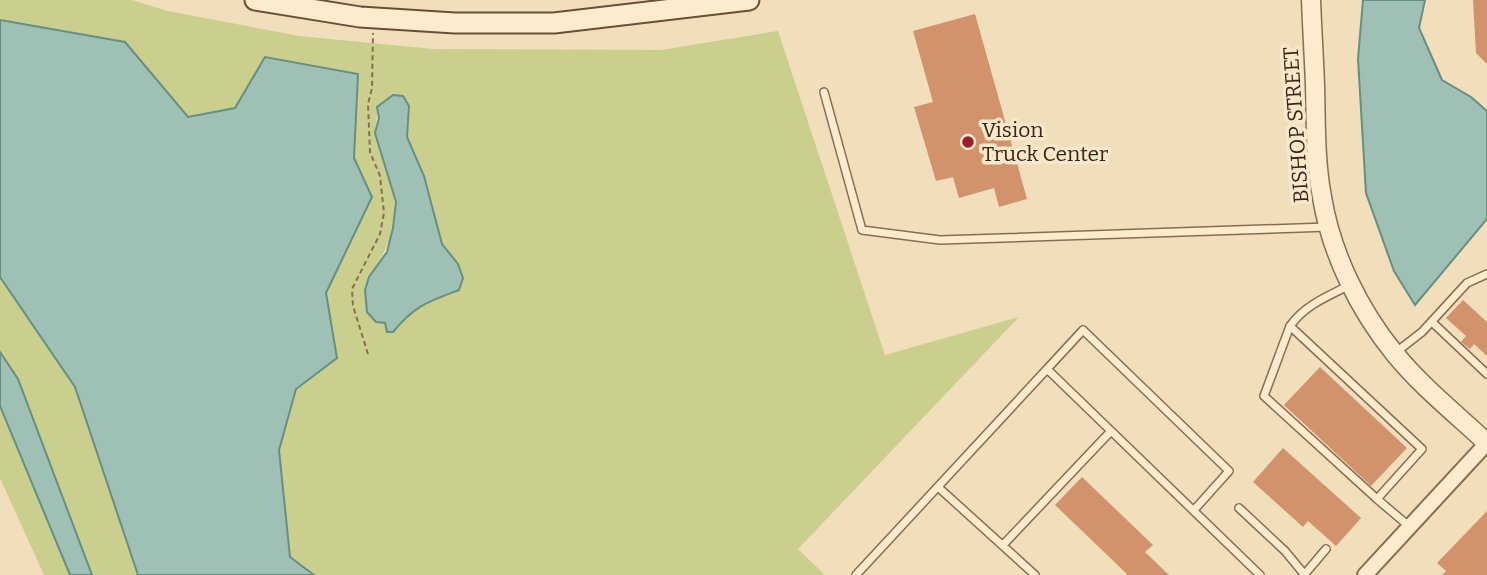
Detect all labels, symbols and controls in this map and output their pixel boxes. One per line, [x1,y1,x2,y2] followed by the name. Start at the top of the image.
[1278,46,1314,204] street label: BISHOP STREET
[982,117,1108,167] place label: Vision Truck Center
[960,134,976,150] marker: Vision Truck Center

